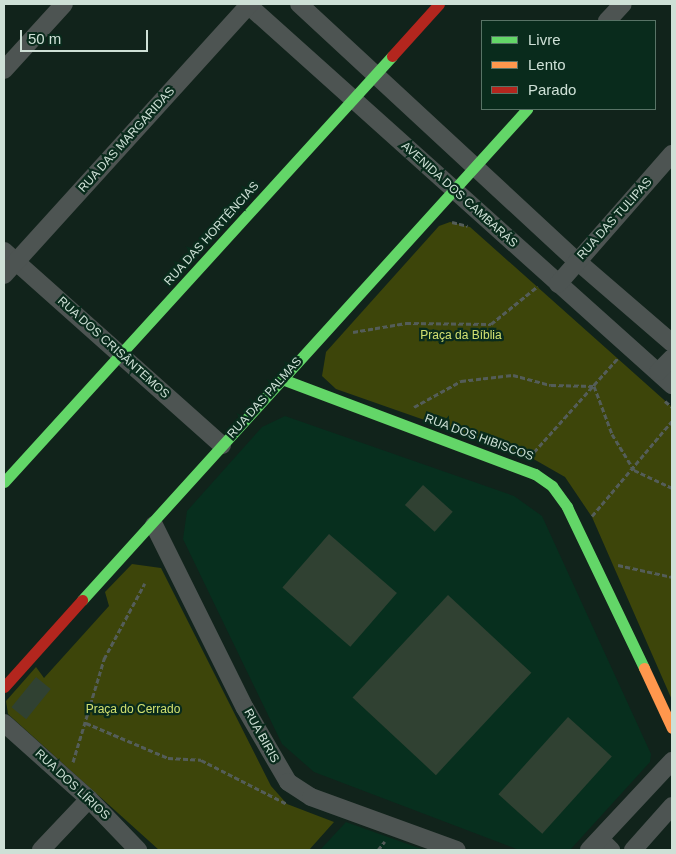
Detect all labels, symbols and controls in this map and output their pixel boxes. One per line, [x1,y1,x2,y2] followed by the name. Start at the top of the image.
[22,20,150,52] scale bar
[481,20,656,110] legend
[28,30,61,47] text: 50 m
[528,31,561,48] text: Livre
[528,56,566,73] text: Lento
[528,81,576,98] text: Parado
[76,84,178,196] street label: RUA DAS MARGARIDAS
[398,139,520,251] street label: AVENIDA DOS CAMBARÁS
[574,175,656,263] street label: RUA DAS TULIPAS
[161,179,263,289] street label: RUA DAS HORTÊNCIAS
[54,294,172,402] street label: RUA DOS CRISÂNTEMOS
[420,329,502,343] park label: Praça da Bíblia
[225,354,305,442] street label: RUA DAS PALMAS
[422,412,536,464] street label: RUA DOS HIBISCOS
[86,703,180,717] park label: Praça do Cerrado
[240,706,282,766] street label: RUA BIRIS
[31,747,113,823] street label: RUA DOS LÍRIOS

